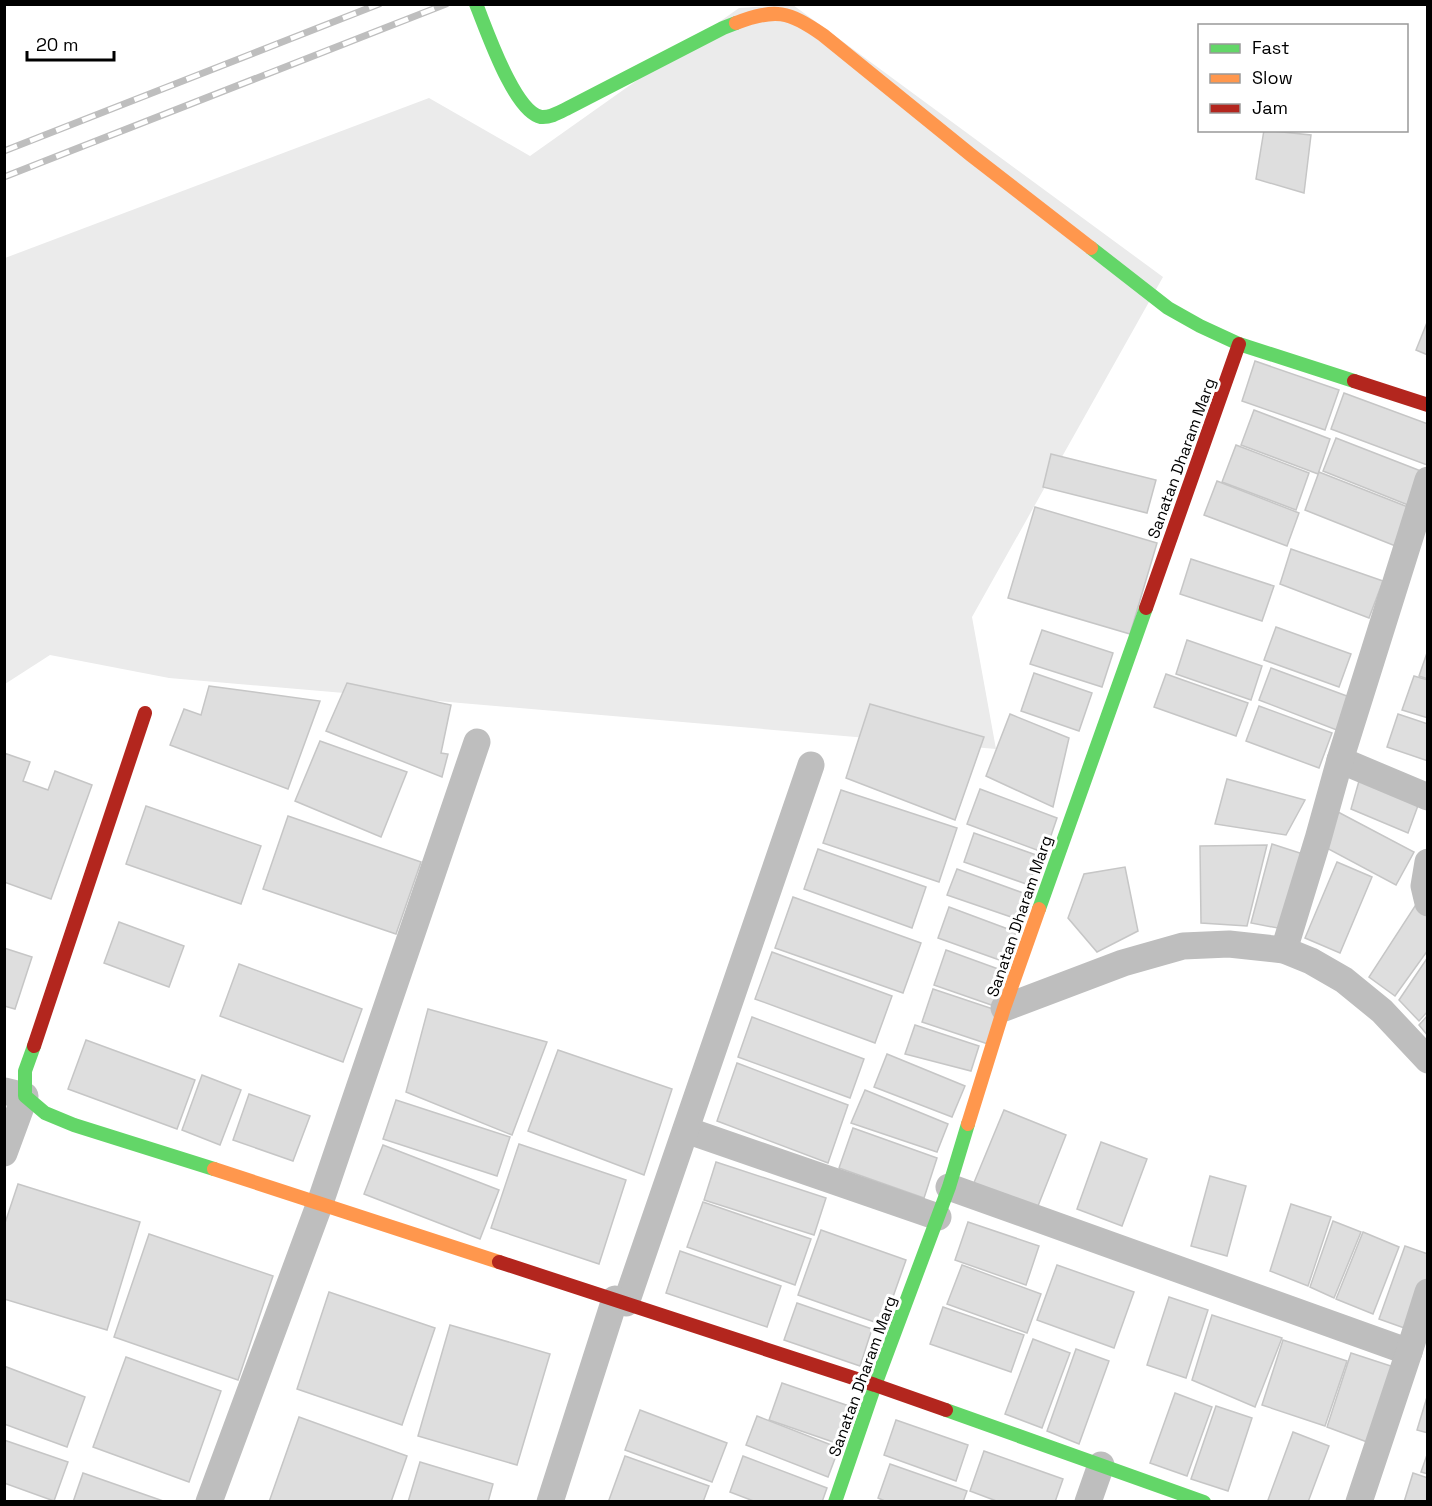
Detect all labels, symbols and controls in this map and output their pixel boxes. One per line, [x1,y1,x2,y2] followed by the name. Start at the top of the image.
[27,24,114,62] scale bar
[1198,24,1408,132] legend
[36,33,79,56] text: 20 m
[1252,36,1289,59] text: Fast
[1252,66,1293,89] text: Slow
[1252,96,1288,119] text: Jam
[1143,375,1220,541] street label: Sanatan Dharam Marg
[982,833,1057,1000] street label: Sanatan Dharam Marg
[824,1293,901,1459] street label: Sanatan Dharam Marg

